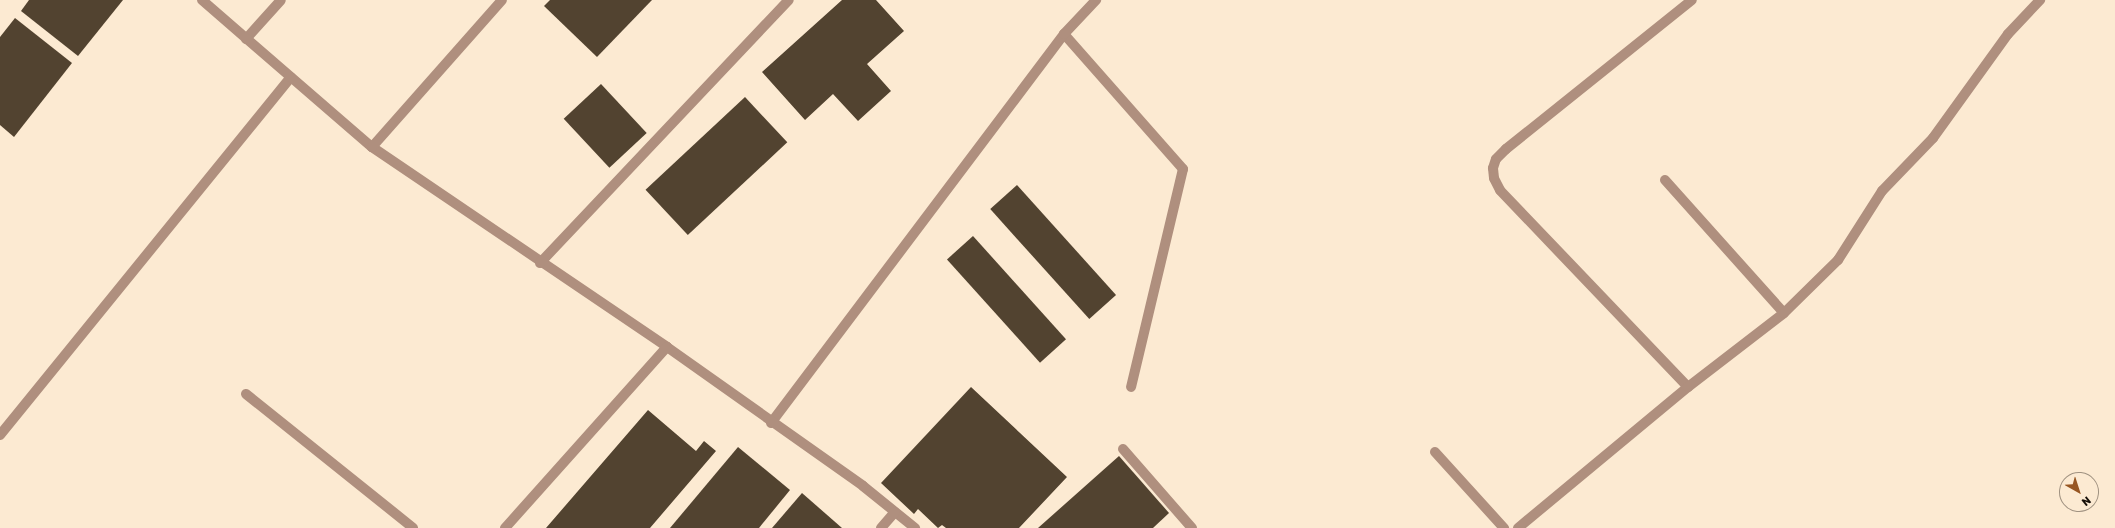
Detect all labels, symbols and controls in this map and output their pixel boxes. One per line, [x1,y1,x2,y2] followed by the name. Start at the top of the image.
[2059,472,2099,512] north arrow
[2079,493,2093,508] text: N

